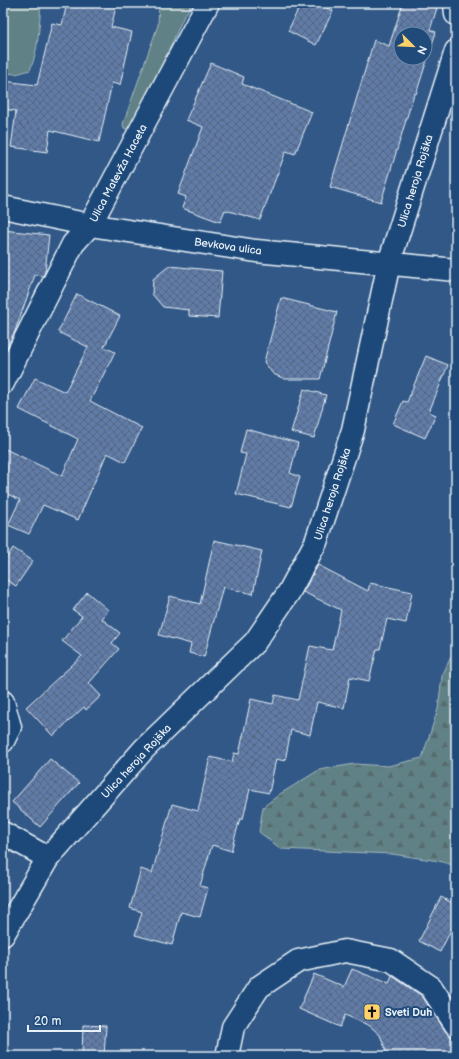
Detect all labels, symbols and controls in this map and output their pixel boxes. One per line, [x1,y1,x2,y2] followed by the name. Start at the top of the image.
[393,26,433,66] north arrow
[414,43,429,56] text: N
[87,122,150,224] street label: Ulica Matevža Haceta
[395,133,436,229] street label: Ulica heroja Rojška
[193,235,263,258] street label: Bevkova ulica
[311,446,354,542] street label: Ulica heroja Rojška
[99,722,174,801] street label: Ulica heroja Rojška
[362,1002,382,1022] church icon: Sveti Duh
[385,1006,432,1019] place label: Sveti Duh
[28,1007,100,1033] scale bar
[34,1014,61,1029] text: 20 m

